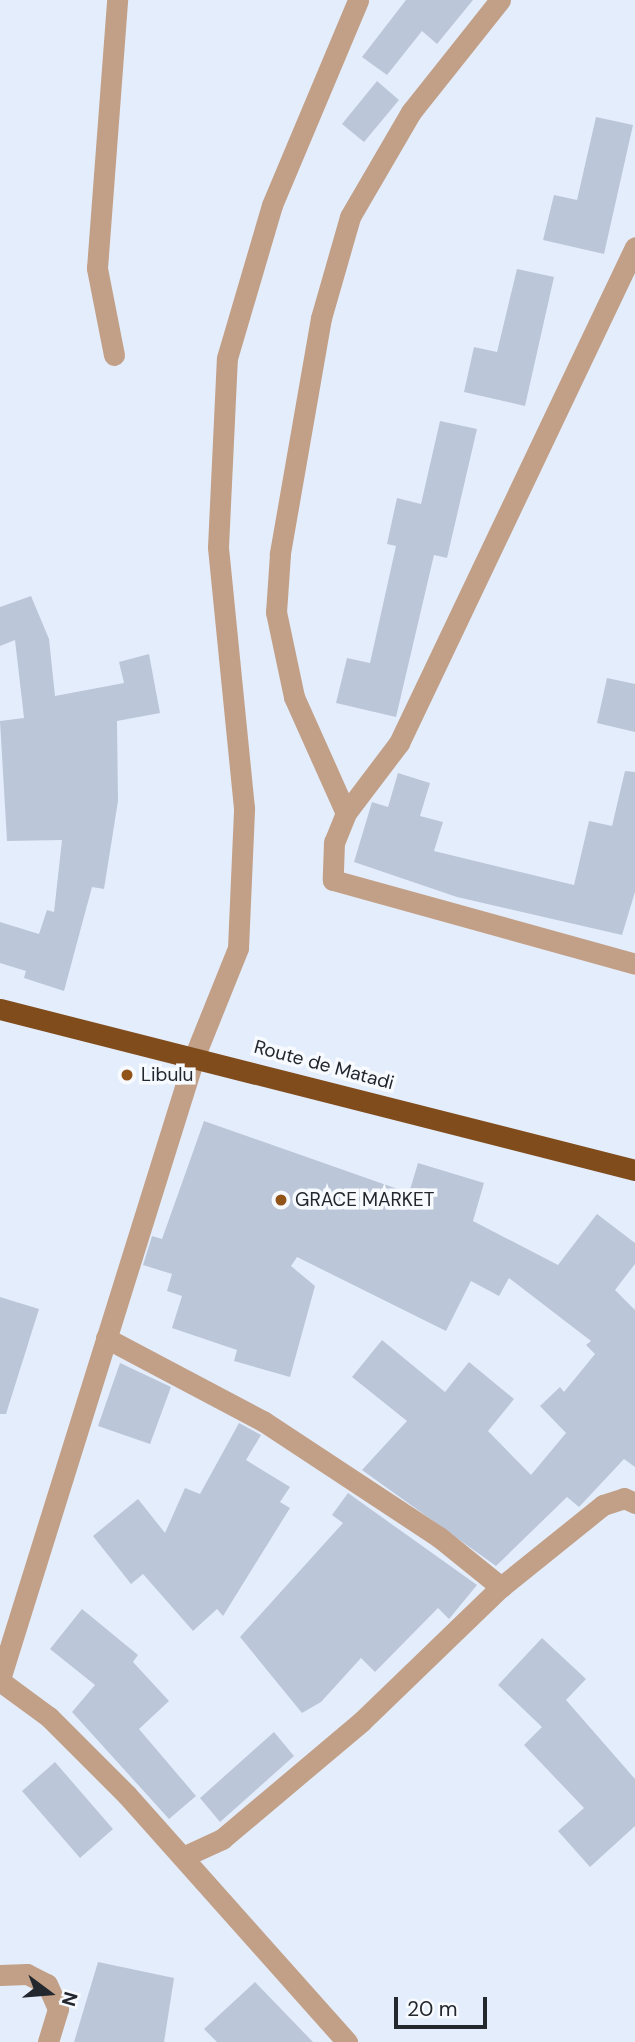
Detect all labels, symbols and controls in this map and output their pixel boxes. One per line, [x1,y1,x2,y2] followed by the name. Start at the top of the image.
[252,1035,396,1095] street label: Route de Matadi
[141,1064,193,1086] place label: Libulu
[119,1067,135,1083] marker: Libulu
[295,1189,434,1211] place label: GRACE MARKET
[273,1192,289,1208] marker: GRACE MARKET
[14,1958,84,2028] north arrow
[397,1982,490,2026] scale bar
[56,1989,84,2009] text: N
[407,1995,458,2023] text: 20 m

